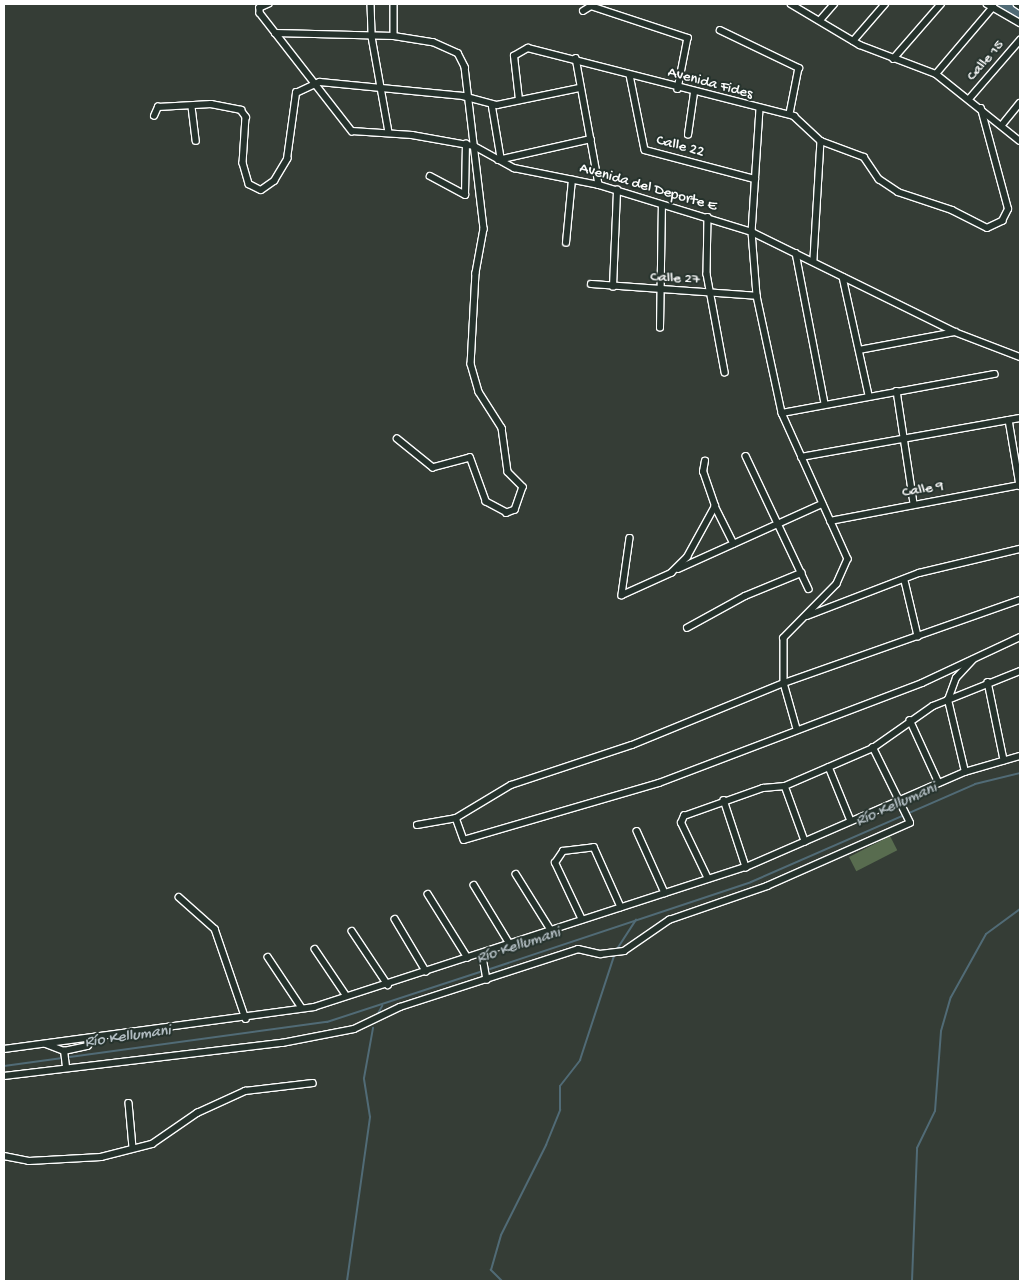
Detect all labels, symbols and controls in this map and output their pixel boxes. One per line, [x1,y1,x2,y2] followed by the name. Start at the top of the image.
[963,37,1009,85] street label: Calle 15
[666,64,754,104] street label: Avenida Fides
[654,132,706,162] street label: Calle 22
[577,160,719,216] street label: Avenida del Deporte E
[650,269,700,289] street label: Calle 27
[901,478,945,502] street label: Calle 9
[853,780,941,832] water label: Río Kellumani
[475,924,563,970] water label: Río Kellumani
[84,1022,172,1054] water label: Río Kellumani

